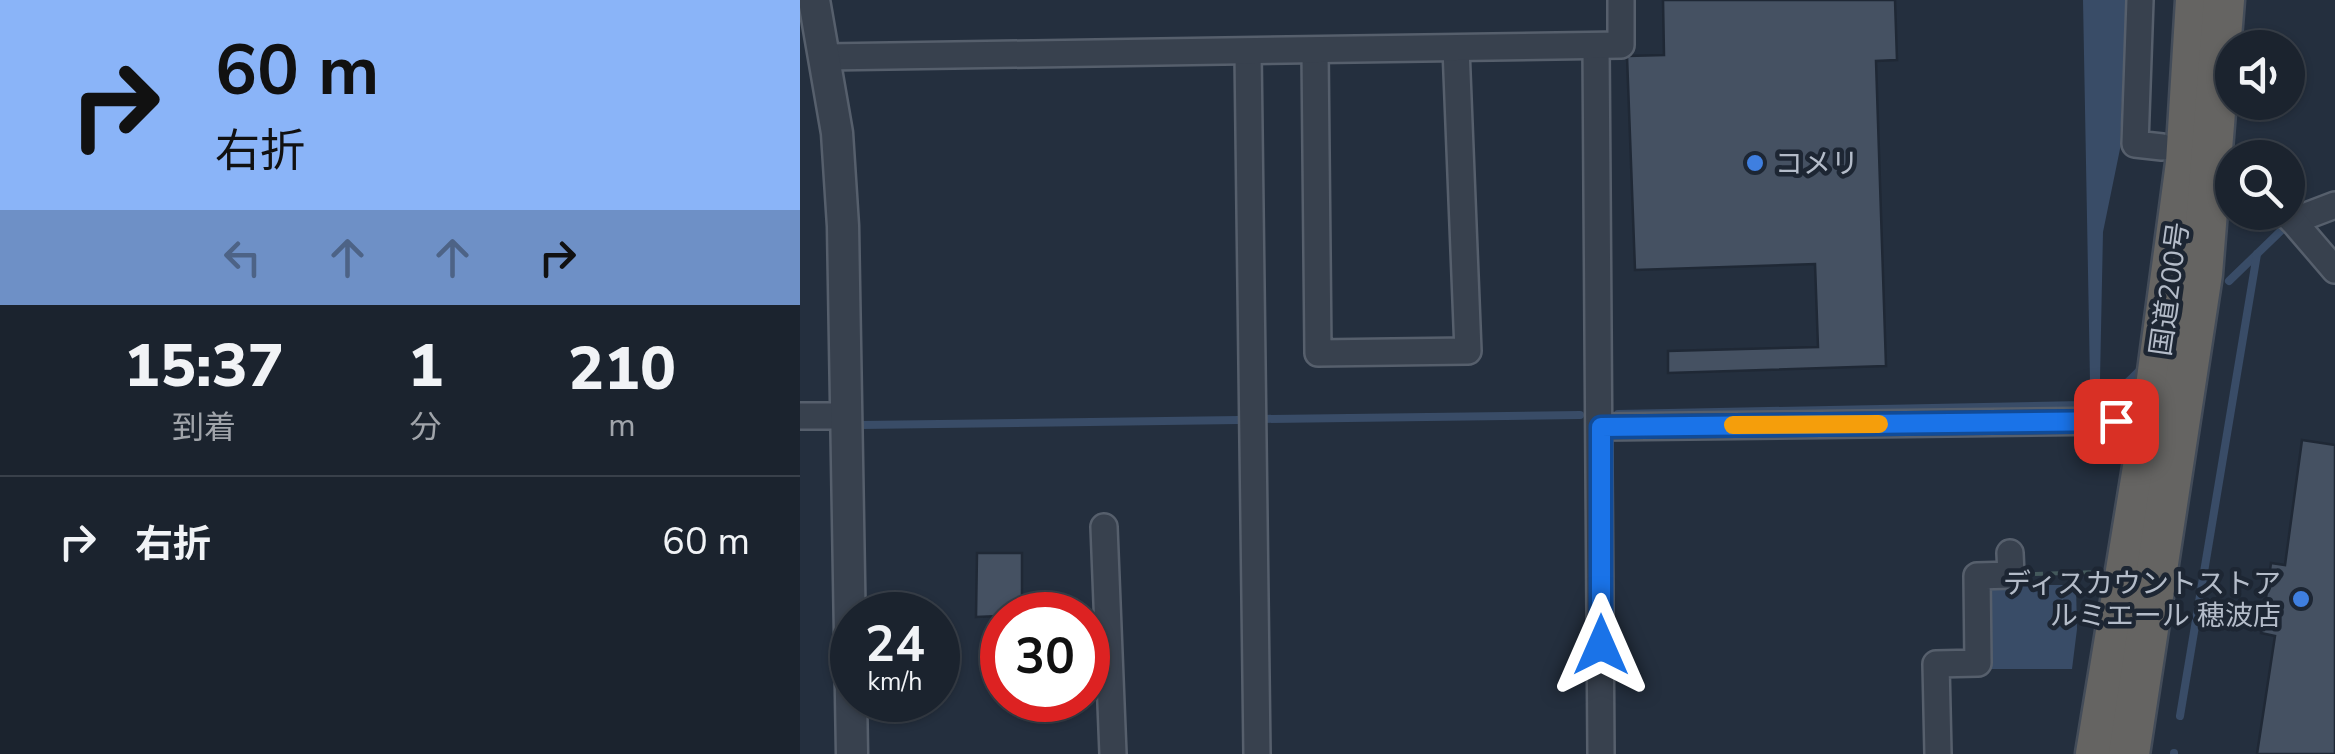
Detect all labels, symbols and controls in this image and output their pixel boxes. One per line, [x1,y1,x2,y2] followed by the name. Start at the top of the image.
[215,23,379,119] text: 60 m
[2215,30,2305,230] map controls
[2215,30,2305,120] button: sound
[50,40,180,170] icon: right
[215,121,305,182] text: 右折
[2215,140,2305,230] button: search
[1775,145,1859,183] place label: コメリ
[1744,152,1766,174] marker: コメリ
[2142,220,2198,358] street label: 国道200号
[215,230,270,285] icon: left
[320,230,375,285] icon: ahead
[425,230,480,285] icon: ahead
[530,230,585,285] icon: right
[124,325,284,407] text: 15:37
[408,325,444,407] text: 1
[568,328,676,410] text: 210
[2074,379,2159,464] pin
[2089,394,2144,449] icon: arrive
[608,404,636,447] text: m
[172,406,236,449] text: 到着
[410,406,442,449] text: 分
[50,514,105,569] icon: right
[662,516,750,567] text: 60 m
[135,519,211,570] text: 右折
[2003,565,2281,635] place label: ディスカウントストア ルミエール 穂波店
[2290,588,2312,610] marker: ディスカウントストア ルミエール 穂波店
[980,592,1110,722] speed limit sign: 30
[1549,593,1653,697] position arrow
[865,610,925,679] text: 24
[867,665,923,699] text: km/h

